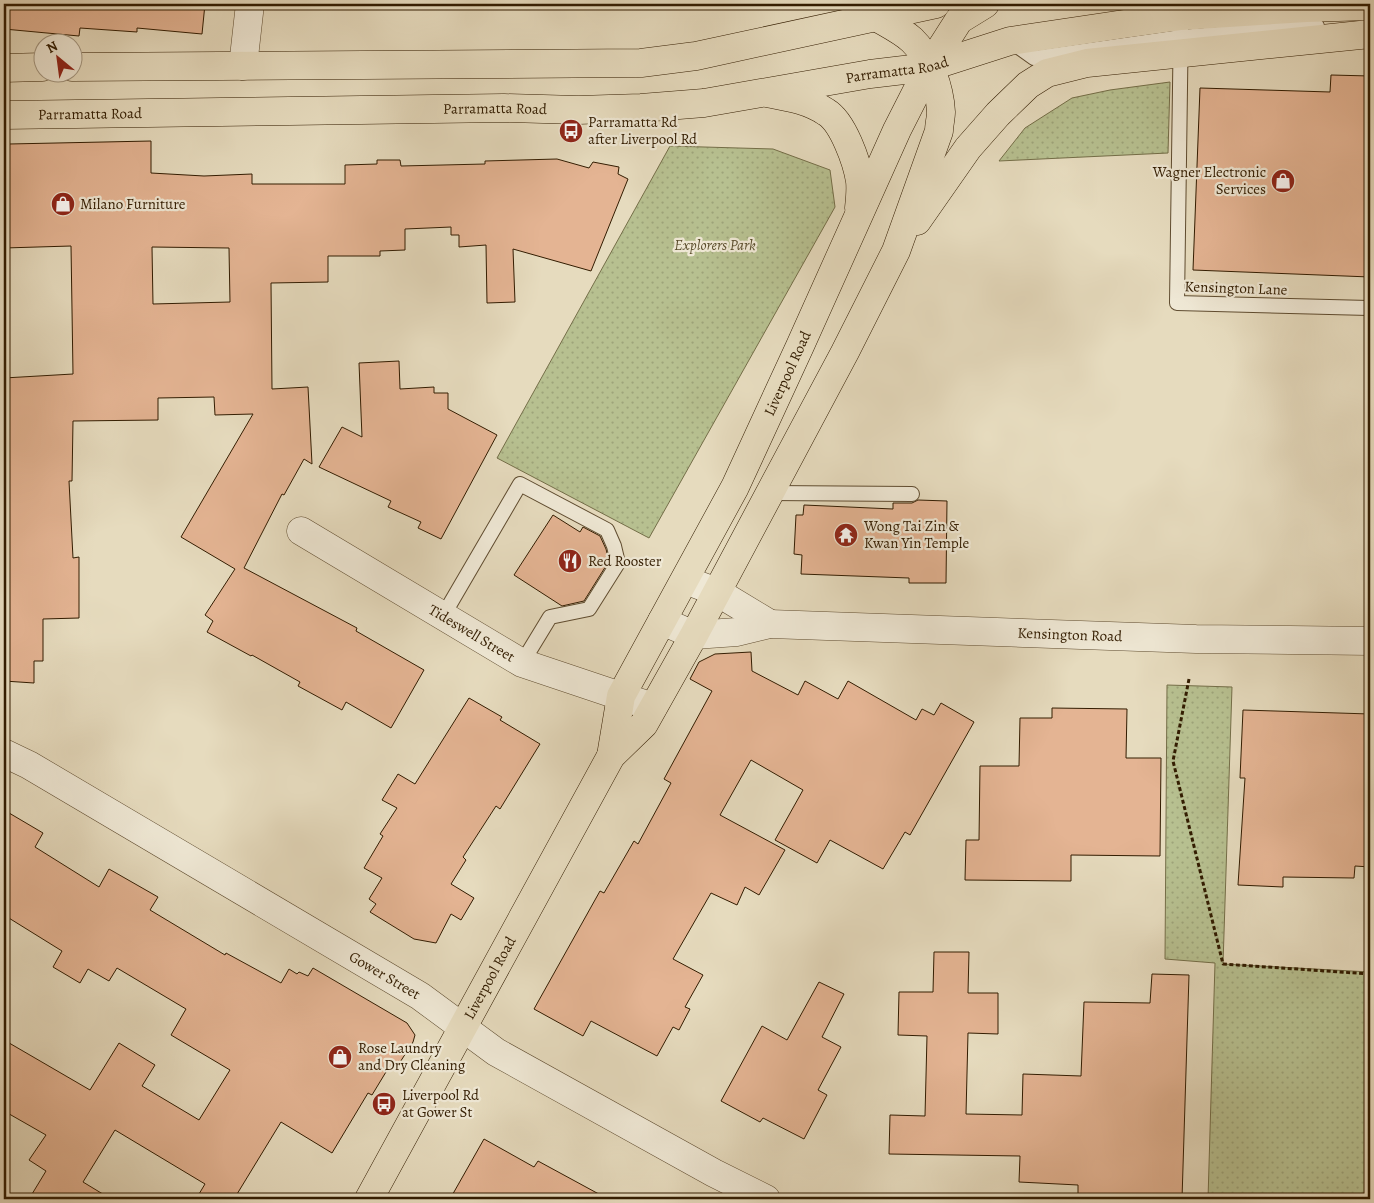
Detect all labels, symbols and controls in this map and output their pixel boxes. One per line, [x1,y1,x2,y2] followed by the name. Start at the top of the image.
[32,32,82,82] north arrow
[43,36,61,58] text: N
[844,51,952,88] street label: Parramatta Road
[443,98,548,119] street label: Parramatta Road
[38,103,143,125] street label: Parramatta Road
[588,112,698,149] place label: Parramatta Rd after Liverpool Rd
[558,118,584,144] bus stop icon: Parramatta Rd after Liverpool Rd
[1152,162,1266,199] place label: Wagner Electronic Services
[1270,168,1296,194] shop icon: Wagner Electronic Services
[50,191,76,217] shop icon: Milano Furniture
[80,194,186,214] place label: Milano Furniture
[674,235,756,255] park label: Explorers Park
[1184,276,1288,300] street label: Kensington Lane
[759,327,816,419] street label: Liverpool Road
[863,516,969,553] place label: Wong Tai Zin & Kwan Yin Temple
[833,522,859,548] temple icon: Wong Tai Zin & Kwan Yin Temple
[557,548,583,574] restaurant icon: Red Rooster
[588,551,662,571] place label: Red Rooster
[425,600,519,667] street label: Tideswell Street
[1017,623,1124,646] street label: Kensington Road
[459,932,521,1023] street label: Liverpool Road
[345,946,424,1004] street label: Gower Street
[358,1038,466,1075] place label: Rose Laundry and Dry Cleaning
[327,1044,353,1070] shop icon: Rose Laundry and Dry Cleaning
[402,1085,480,1122] place label: Liverpool Rd at Gower St
[371,1091,397,1117] bus stop icon: Liverpool Rd at Gower St

